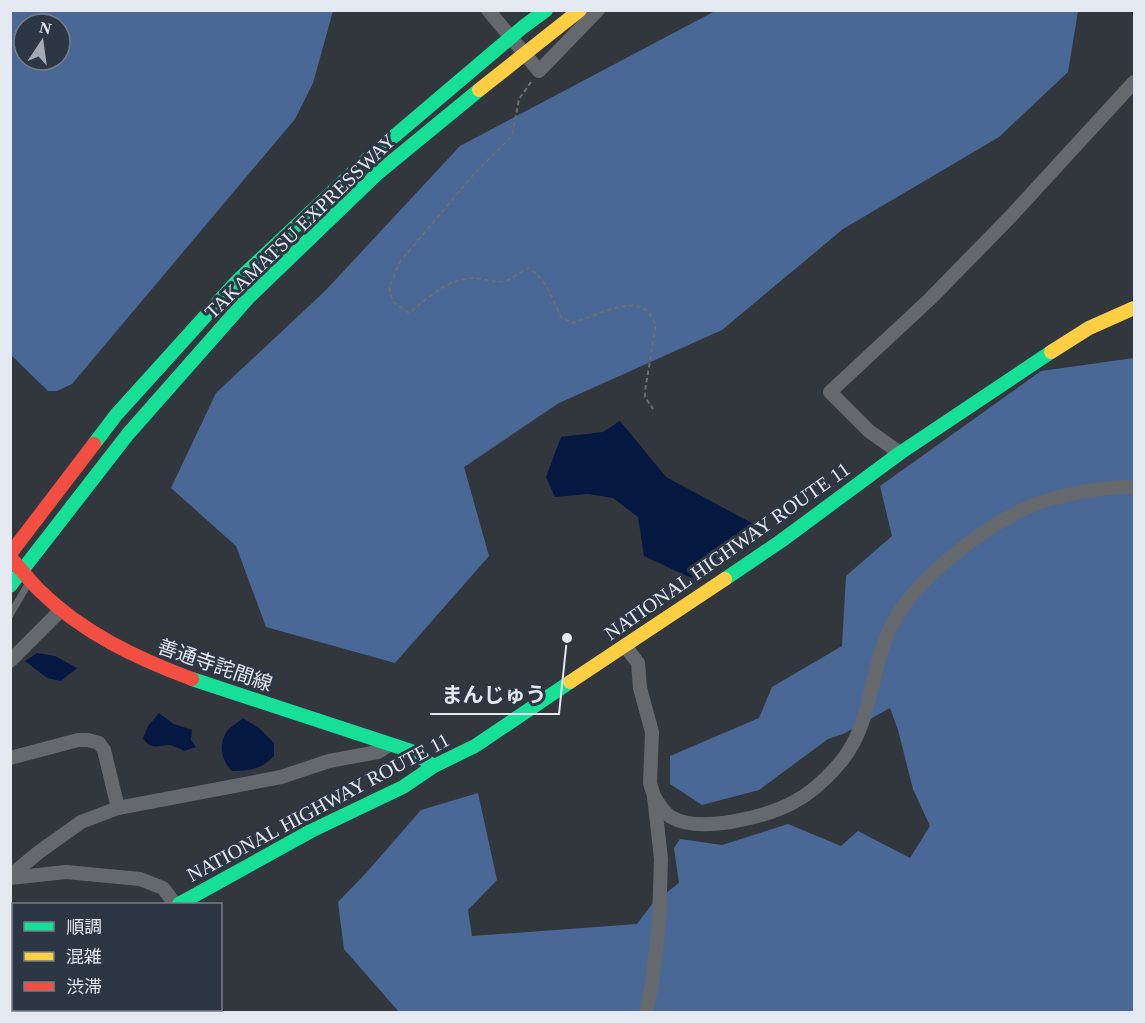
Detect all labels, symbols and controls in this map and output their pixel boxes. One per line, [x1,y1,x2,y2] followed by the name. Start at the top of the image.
[12,12,72,72] north arrow
[38,18,53,38] text: N
[200,129,400,323] street label: TAKAMATSU EXPRESSWAY
[600,458,854,644] street label: NATIONAL HIGHWAY ROUTE 11
[155,635,275,695] street label: 善通寺詫間線
[430,675,559,714] callout: まんじゅう
[442,683,547,707] text: まんじゅう
[183,728,453,886] street label: NATIONAL HIGHWAY ROUTE 11
[12,903,222,1011] legend
[66,917,102,937] text: 順調
[66,947,102,967] text: 混雑
[66,977,102,997] text: 渋滞

